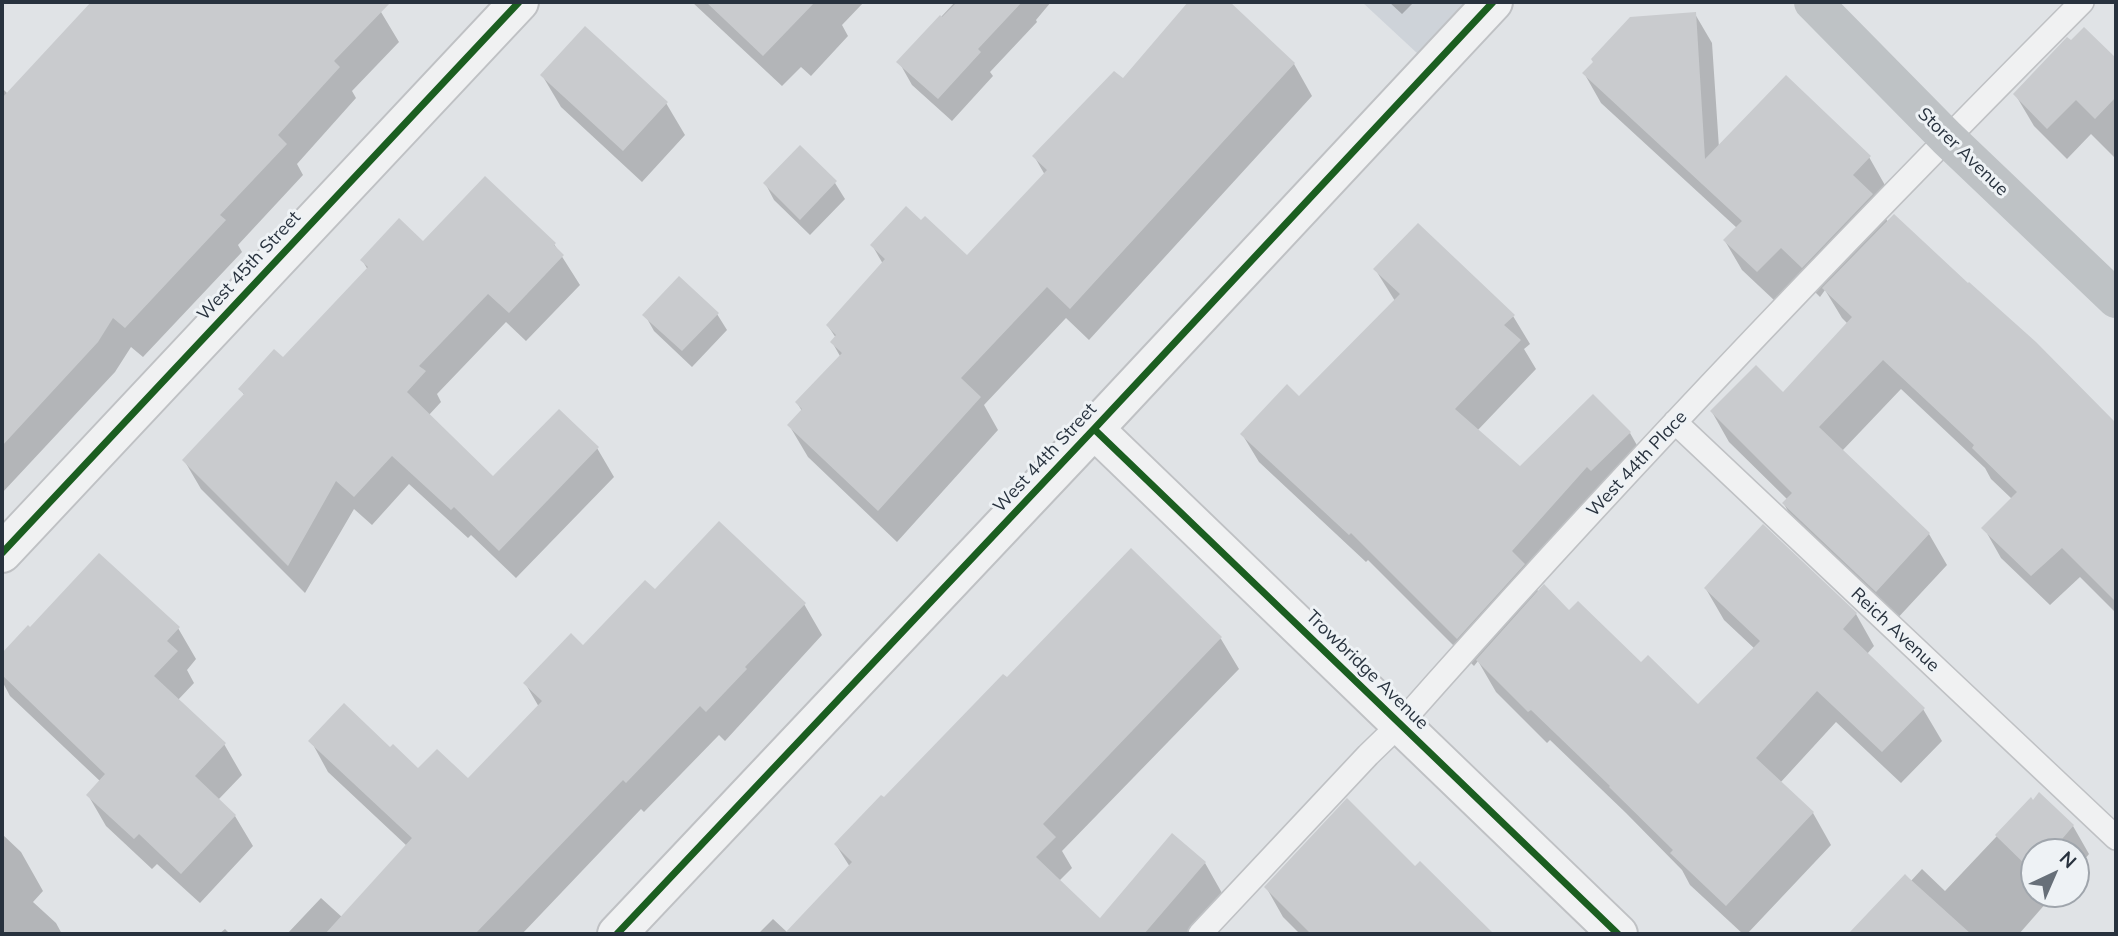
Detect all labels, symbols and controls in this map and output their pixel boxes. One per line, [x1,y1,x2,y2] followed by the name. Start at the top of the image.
[1913,103,2013,201] street label: Storer Avenue
[193,207,305,325] street label: West 45th Street
[989,399,1101,517] street label: West 44th Street
[1582,407,1692,521] street label: West 44th Place
[1846,584,1944,676] street label: Reich Avenue
[1301,606,1433,734] street label: Trowbridge Avenue
[2020,838,2090,908] north arrow
[2055,846,2082,873] text: N

